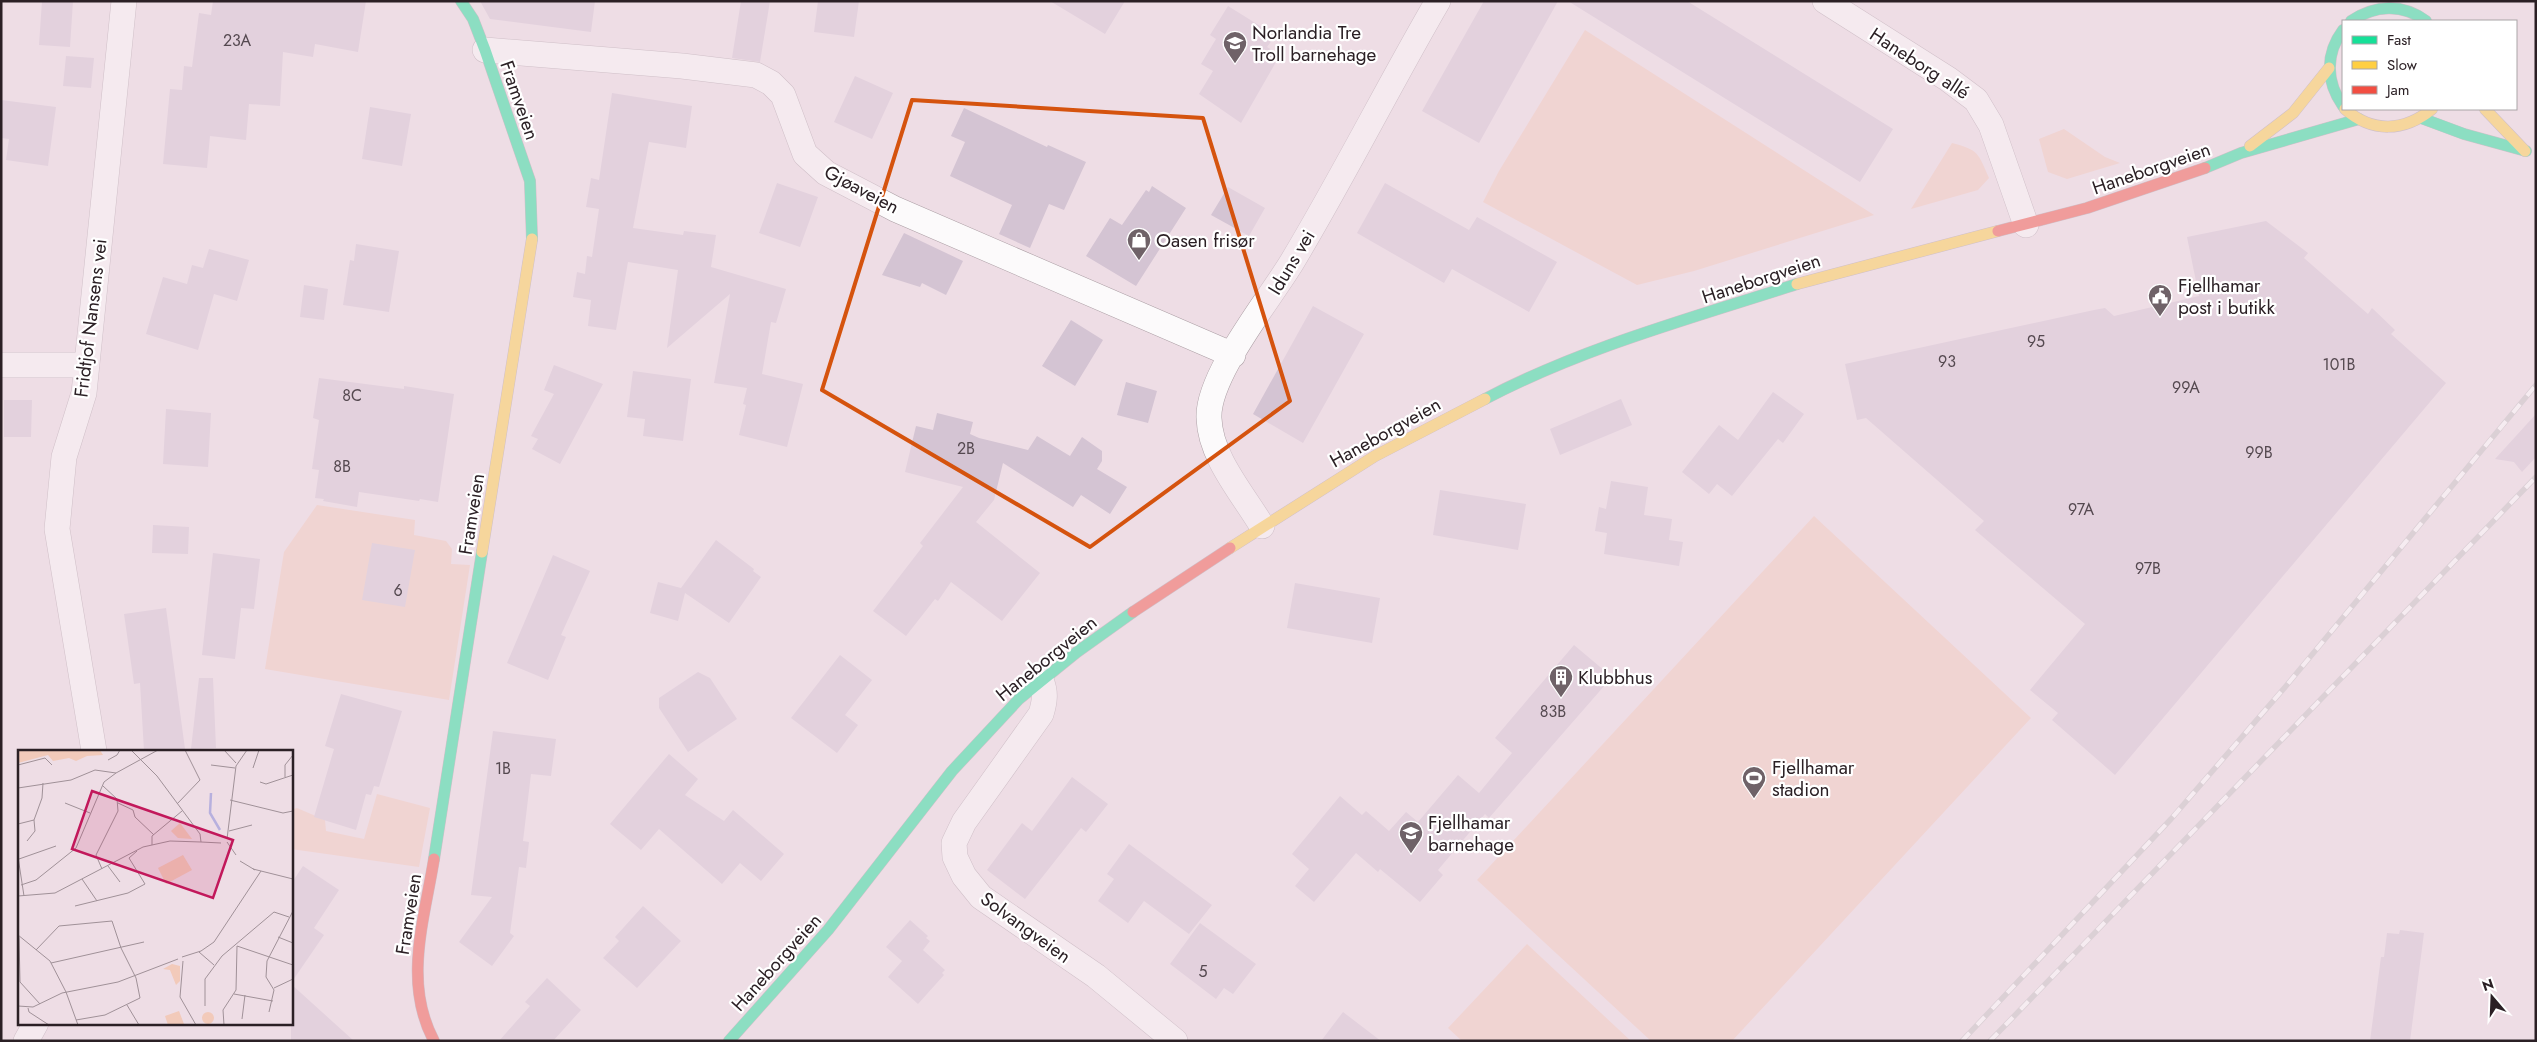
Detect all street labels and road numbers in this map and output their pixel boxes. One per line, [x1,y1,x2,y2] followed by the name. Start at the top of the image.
[1865,21,1975,106] street label: Haneborg allé
[493,57,546,143] street label: Framveien
[2088,136,2214,201] street label: Haneborgveien
[819,158,904,220] street label: Gjøaveien
[1261,225,1321,300] street label: Iduns vei
[67,237,114,399] street label: Fridtjof Nansens vei
[1698,247,1824,310] street label: Haneborgveien
[1325,391,1446,474] street label: Haneborgveien
[452,471,491,557] street label: Framveien
[990,609,1103,708] street label: Haneborgveien
[389,871,428,957] street label: Framveien
[975,885,1077,969] street label: Solvangveien
[725,907,828,1017] street label: Haneborgveien

